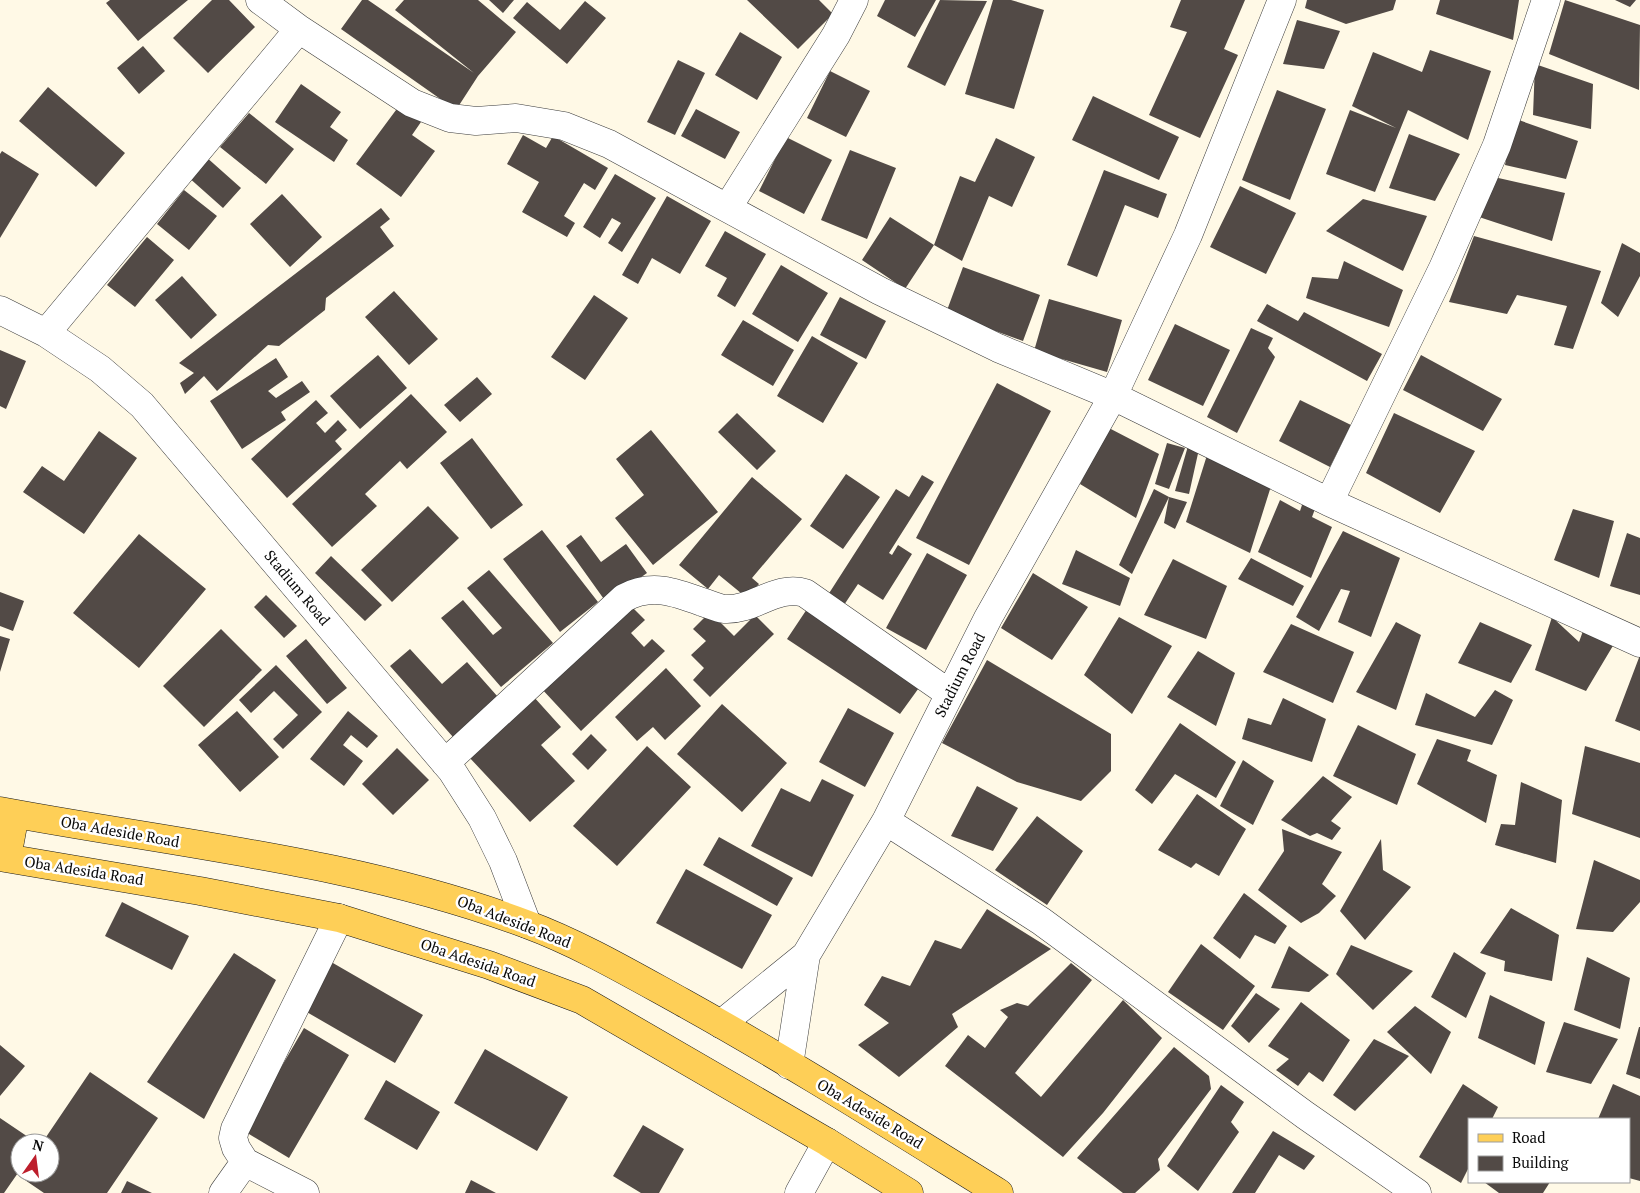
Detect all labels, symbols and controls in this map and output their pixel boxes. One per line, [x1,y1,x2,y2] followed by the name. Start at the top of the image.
[260,545,335,629] street label: Stadium Road
[929,629,989,720] street label: Stadium Road
[59,811,181,851] street label: Oba Adeside Road
[23,851,145,889] street label: Oba Adesida Road
[455,890,574,952] street label: Oba Adeside Road
[418,933,538,991] street label: Oba Adesida Road
[814,1074,927,1153] street label: Oba Adeside Road
[1468,1118,1630,1183] legend
[1512,1127,1545,1147] text: Road
[10,1133,60,1183] north arrow
[31,1134,46,1155] text: N
[1512,1152,1570,1172] text: Building

